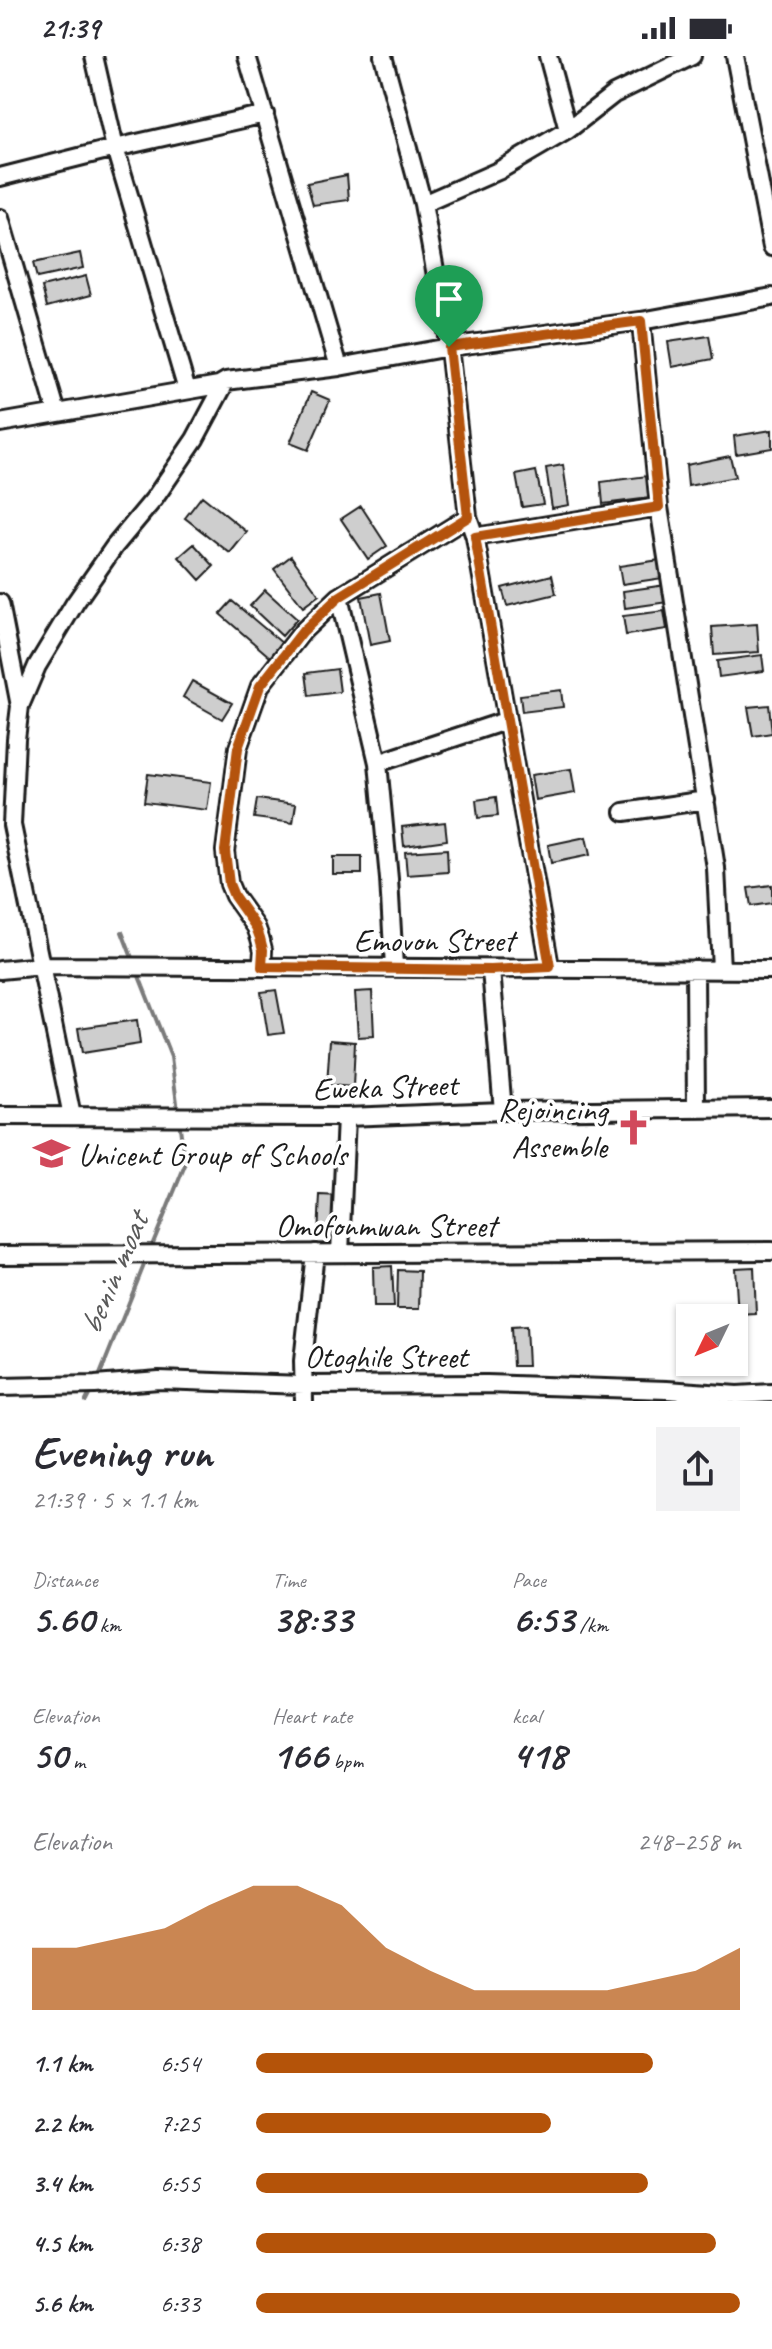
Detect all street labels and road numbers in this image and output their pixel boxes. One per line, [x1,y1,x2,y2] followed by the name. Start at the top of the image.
[354,920,519,961] street label: Emovon Street
[312,1064,462,1110] street label: Eweka Street
[276,1205,501,1246] street label: Omofonmwan Street
[305,1336,471,1377] street label: Otoghile Street

